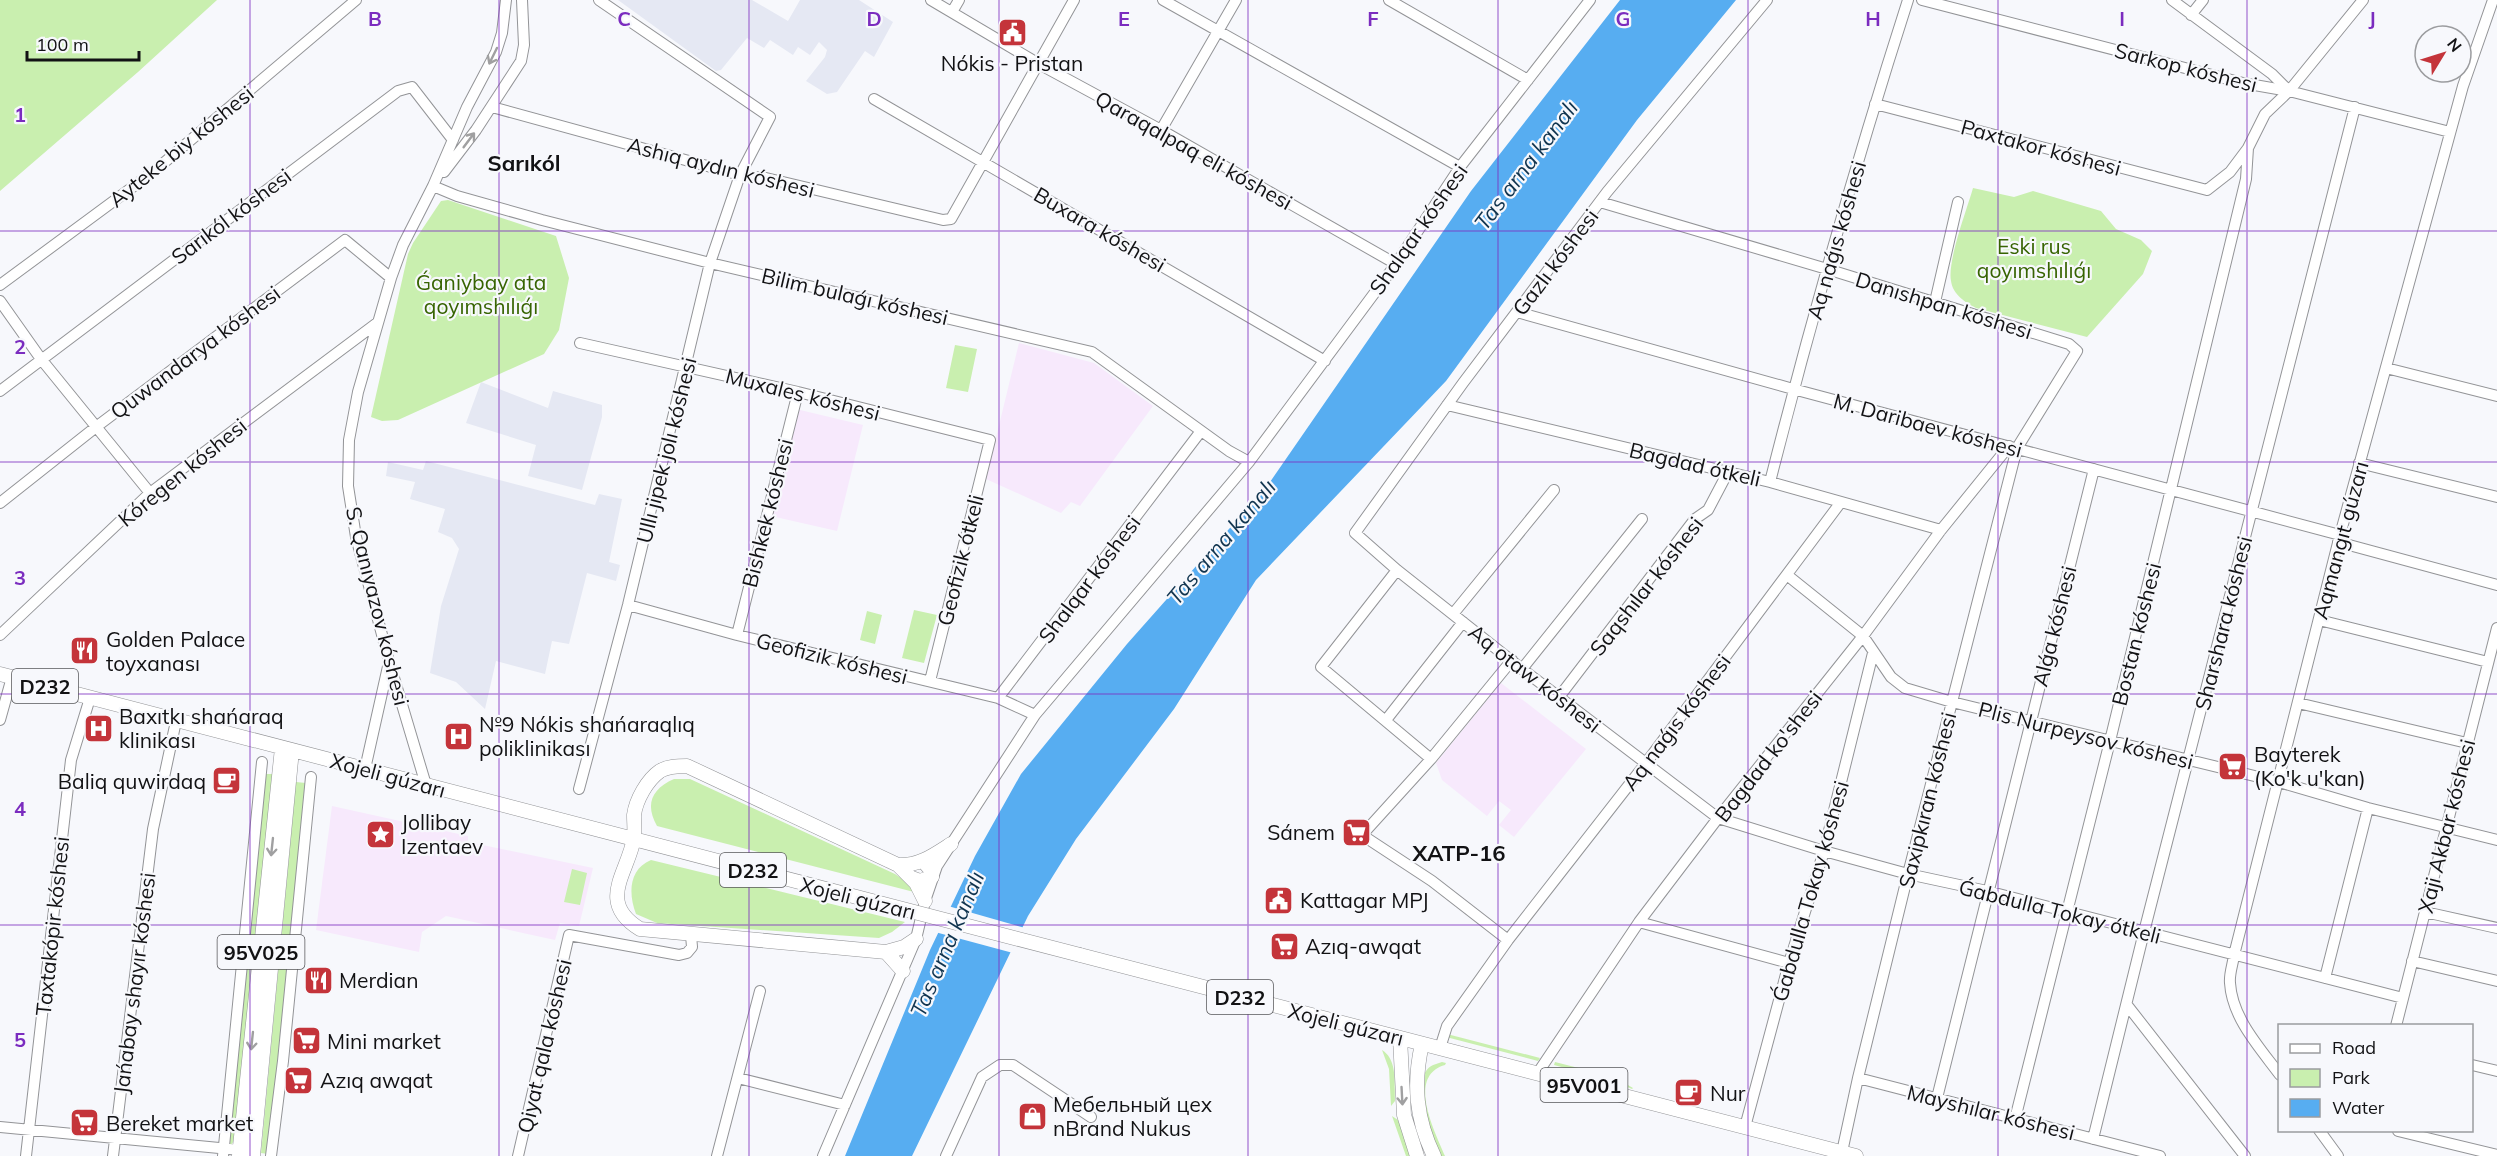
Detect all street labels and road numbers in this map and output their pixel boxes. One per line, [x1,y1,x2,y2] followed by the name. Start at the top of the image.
[2112,37,2260,97] street label: Sarkop kóshesi
[103,80,259,212] street label: Ayteke biy kóshesi
[1091,85,1297,215] street label: Qaraqalpaq eli kóshesi
[1958,113,2124,181] street label: Paxtakor kóshesi
[625,131,817,203] street label: Ashıq aydın kóshesi
[1801,158,1871,322] street label: Aq naǵıs kóshesi
[1363,159,1473,299] street label: Shalqar kóshesi
[166,162,296,270] street label: Sarıkól kóshesi
[1029,181,1171,277] street label: Buxara kóshesi
[1507,204,1603,320] street label: Gazlı kóshesi
[759,262,951,330] street label: Bilim bulaǵı kóshesi
[1853,266,2035,344] street label: Danıshpan kóshesi
[105,280,285,424] street label: Quwandarya kóshesi
[630,354,702,546] street label: Ullı jipek jolı kóshesi
[723,362,883,426] street label: Muxales kóshesi
[1831,387,2025,463] street label: M. Daribaev kóshesi
[112,412,252,532] street label: Kóregen kóshesi
[736,436,798,590] street label: Bishkek kóshesi
[1627,436,1763,492] street label: Bagdad ótkeli
[2306,458,2374,622] street label: Aqmangıt gúzarı
[931,492,989,628] street label: Geofizik ótkeli
[341,504,415,708] street label: S. Qanıyazov kóshesi
[1032,510,1146,648] street label: Shalqar kóshesi
[1584,511,1708,661] street label: Saqshılar kóshesi
[2189,533,2257,713] street label: Sharshara kóshesi
[2106,560,2166,708] street label: Bostan kóshesi
[2026,563,2082,689] street label: Alǵa kóshesi
[1464,618,1606,738] street label: Aq otaw kóshesi
[754,627,910,689] street label: Geofizik kóshesi
[1616,649,1736,795] street label: Aq naǵıs kóshesi
[12,669,78,703] road number: D232
[1709,685,1827,827] street label: Bagdad ko'shesi
[1976,696,2196,774] street label: Plis Nurpeysov kóshesi
[1893,709,1961,891] street label: Saxipkıran kóshesi
[2412,736,2480,916] street label: Xaji Akbar kóshesi
[328,747,448,803] street label: Xojeli gúzarı
[1766,778,1854,1004] street label: Ǵabdulla Tokay kóshesi
[30,835,74,1017] street label: Taxtakópir kóshesi
[720,853,786,887] road number: D232
[108,871,160,1095] street label: Jańabay shayır kóshesi
[797,871,919,925] street label: Xojeli gúzarı
[1956,873,2164,949] street label: Ǵabdulla Tokay ótkeli
[218,935,304,969] road number: 95V025
[511,956,577,1136] street label: Qiyat qala kóshesi
[1207,980,1273,1014] road number: D232
[1285,997,1407,1051] street label: Xojeli gúzarı
[1540,1068,1628,1102] road number: 95V001
[1904,1079,2078,1145] street label: Mayshılar kóshesi

